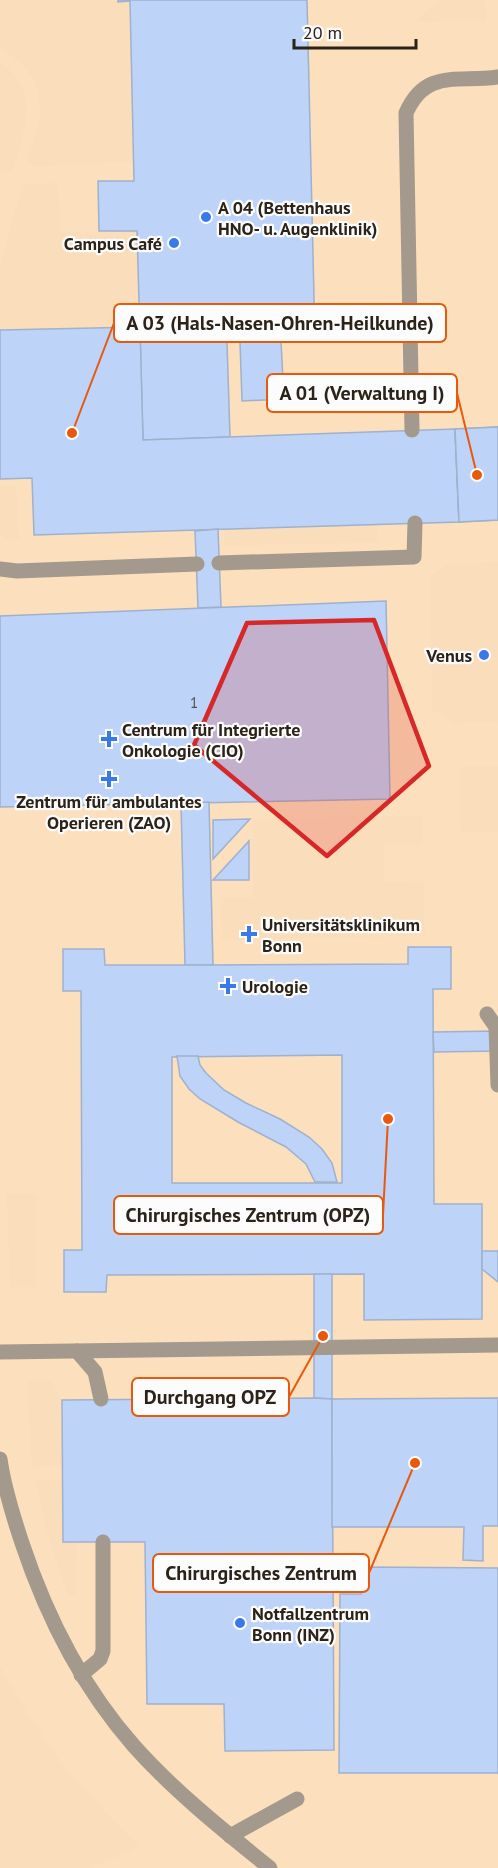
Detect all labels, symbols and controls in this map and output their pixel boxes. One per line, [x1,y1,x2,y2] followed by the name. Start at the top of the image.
[294,12,416,50] scale bar
[303,21,342,44] text: 20 m
[218,196,377,240] place label: A 04 (Bettenhaus HNO- u. Augenklinik)
[199,210,213,224] marker: A 04 (Bettenhaus HNO- u. Augenklinik)
[64,232,162,255] place label: Campus Café
[167,236,181,250] marker: Campus Café
[114,304,446,342] callout: A 03 (Hals-Nasen-Ohren-Heilkunde)
[126,310,434,336] text: A 03 (Hals-Nasen-Ohren-Heilkunde)
[267,374,457,412] callout: A 01 (Verwaltung I)
[279,380,445,406] text: A 01 (Verwaltung I)
[425,644,472,667] place label: Venus
[477,648,491,662] marker: Venus
[190,693,198,712] house number: 1
[122,718,300,762] place label: Centrum für Integrierte Onkologie (CIO)
[100,730,118,748] marker: Centrum für Integrierte Onkologie (CIO)
[100,770,118,788] marker: Zentrum für ambulantes Operieren (ZAO)
[16,790,202,834] place label: Zentrum für ambulantes Operieren (ZAO)
[262,913,420,957] place label: Universitätsklinikum Bonn
[240,925,258,943] marker: Universitätsklinikum Bonn
[242,975,308,998] place label: Urologie
[219,977,237,995] marker: Urologie
[114,1196,383,1234] callout: Chirurgisches Zentrum (OPZ)
[126,1202,370,1228] text: Chirurgisches Zentrum (OPZ)
[132,1378,289,1416] callout: Durchgang OPZ
[144,1384,276,1410] text: Durchgang OPZ
[153,1554,369,1592] callout: Chirurgisches Zentrum
[165,1560,357,1586] text: Chirurgisches Zentrum
[252,1602,369,1646] place label: Notfallzentrum Bonn (INZ)
[233,1616,247,1630] marker: Notfallzentrum Bonn (INZ)

